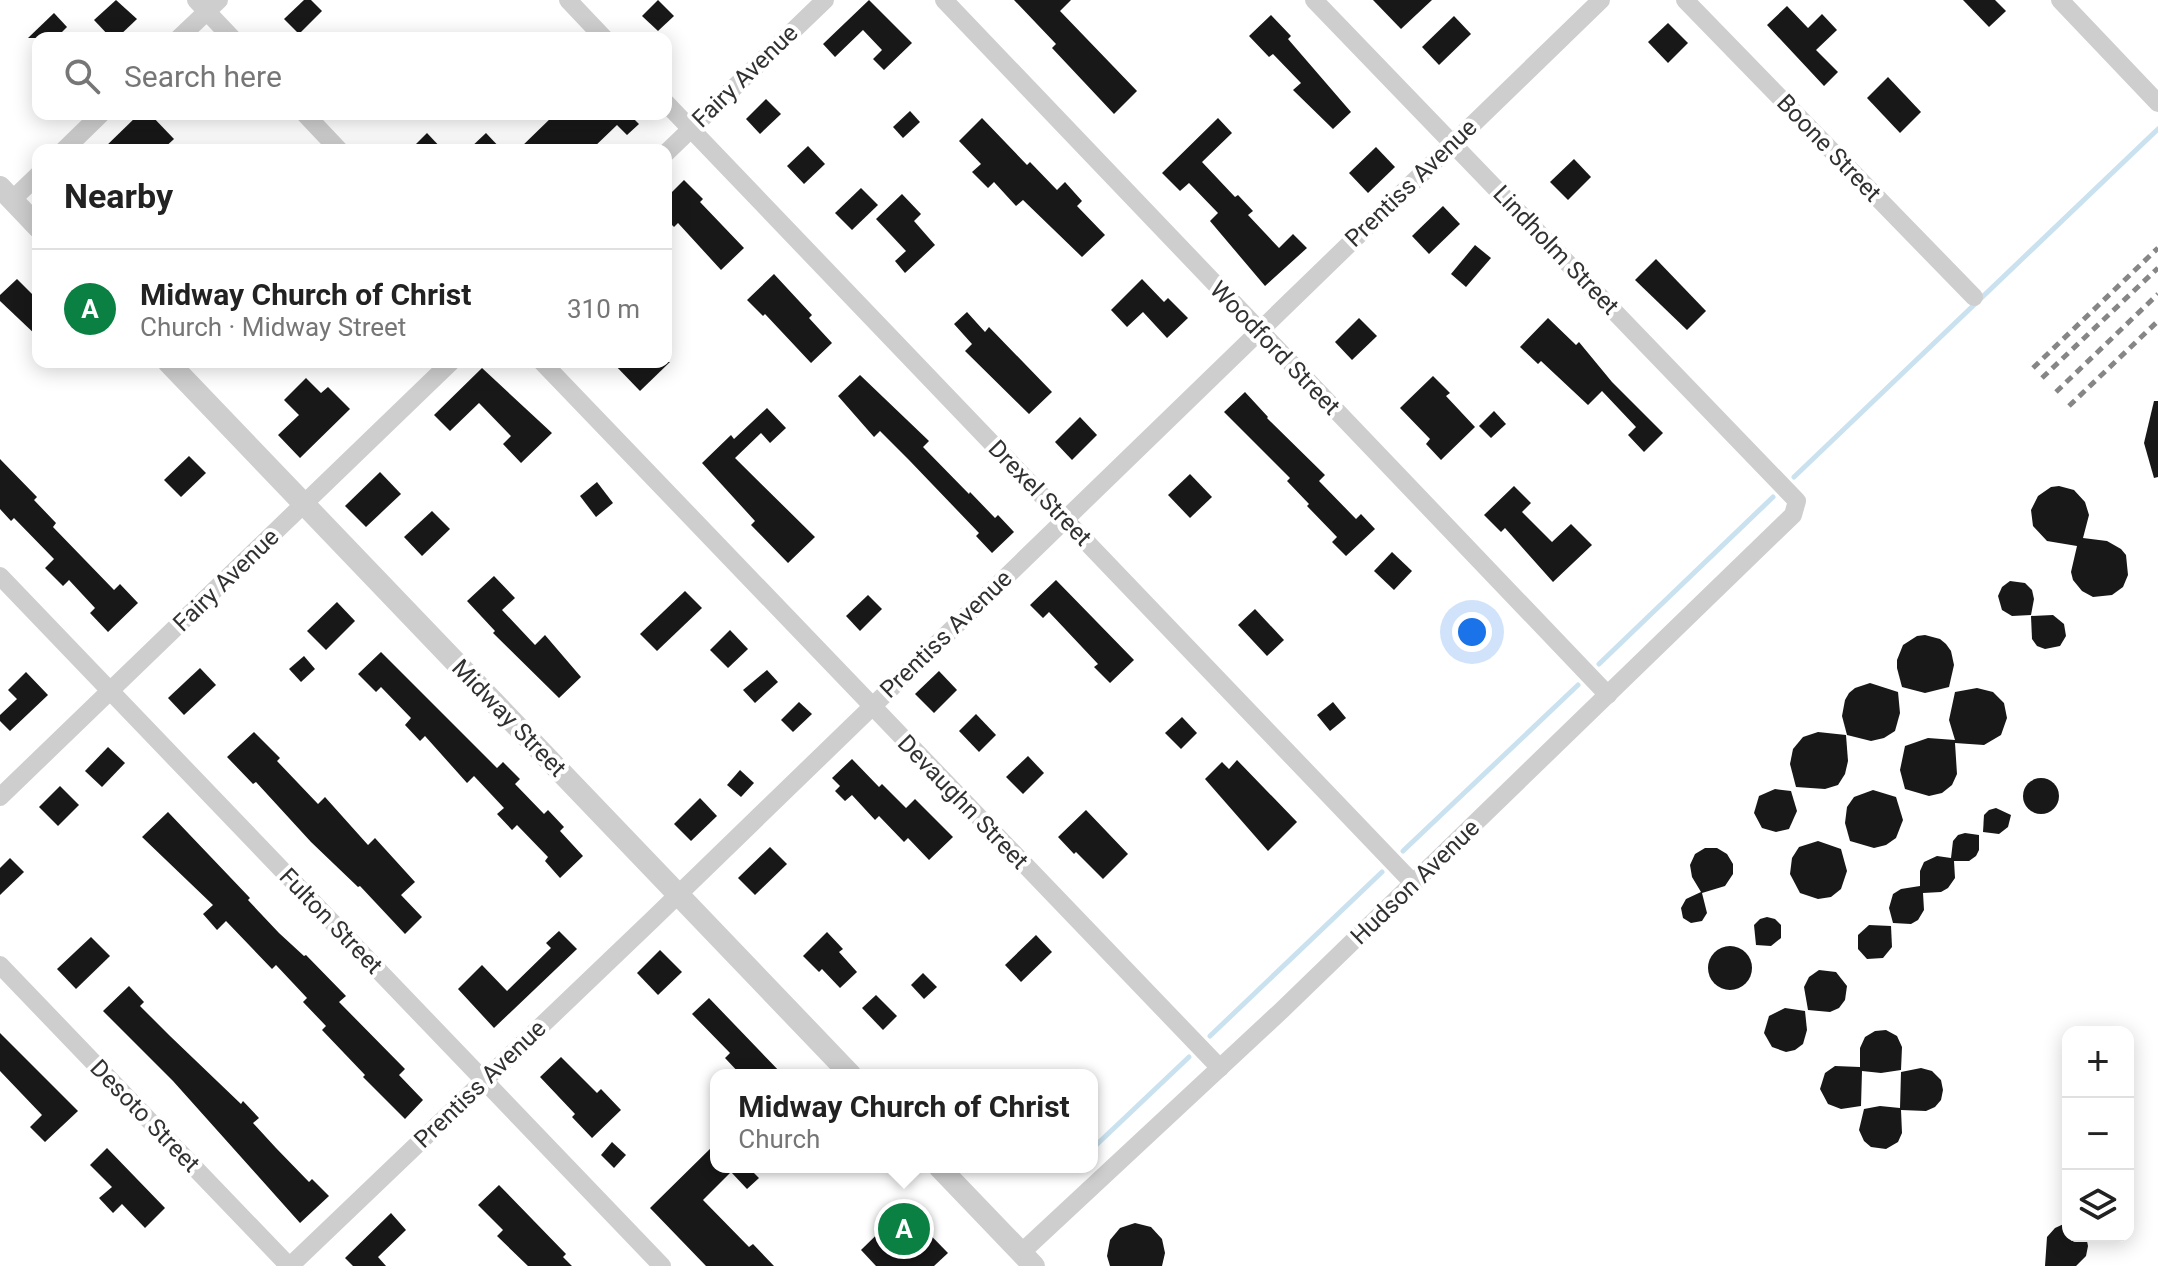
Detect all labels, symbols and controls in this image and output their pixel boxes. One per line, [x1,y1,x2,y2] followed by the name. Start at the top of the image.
[686,19,804,133] street label: Fairy Avenue
[32,32,672,120] search box
[60,54,104,98] icon: search
[124,59,282,94] text: Search here
[1771,89,1887,207] street label: Boone Street
[1339,113,1483,253] street label: Prentiss Avenue
[64,176,173,216] text: Nearby
[1487,180,1625,320] street label: Lindholm Street
[1204,275,1346,421] street label: Woodford Street
[140,277,471,312] text: Midway Church of Christ
[81,294,99,324] text: A
[567,294,640,324] text: 310 m
[140,312,406,342] text: Church · Midway Street
[983,434,1097,552] street label: Drexel Street
[167,523,285,637] street label: Fairy Avenue
[874,564,1018,704] street label: Prentiss Avenue
[1452,612,1492,652] your location
[446,654,572,782] street label: Midway Street
[892,729,1034,875] street label: Devaughn Street
[1345,814,1485,950] street label: Hudson Avenue
[274,862,388,980] street label: Fulton Street
[408,1014,552,1154] street label: Prentiss Avenue
[2062,1026,2134,1242] map controls
[2062,1026,2134,1098] button: +
[85,1054,206,1178] street label: Desoto Street
[710,1069,1098,1173] popup
[738,1089,1070,1124] text: Midway Church of Christ
[2062,1098,2134,1170] button: −
[738,1124,820,1154] text: Church
[2062,1170,2134,1242] button: layers
[878,1199,930,1259] pin: A

